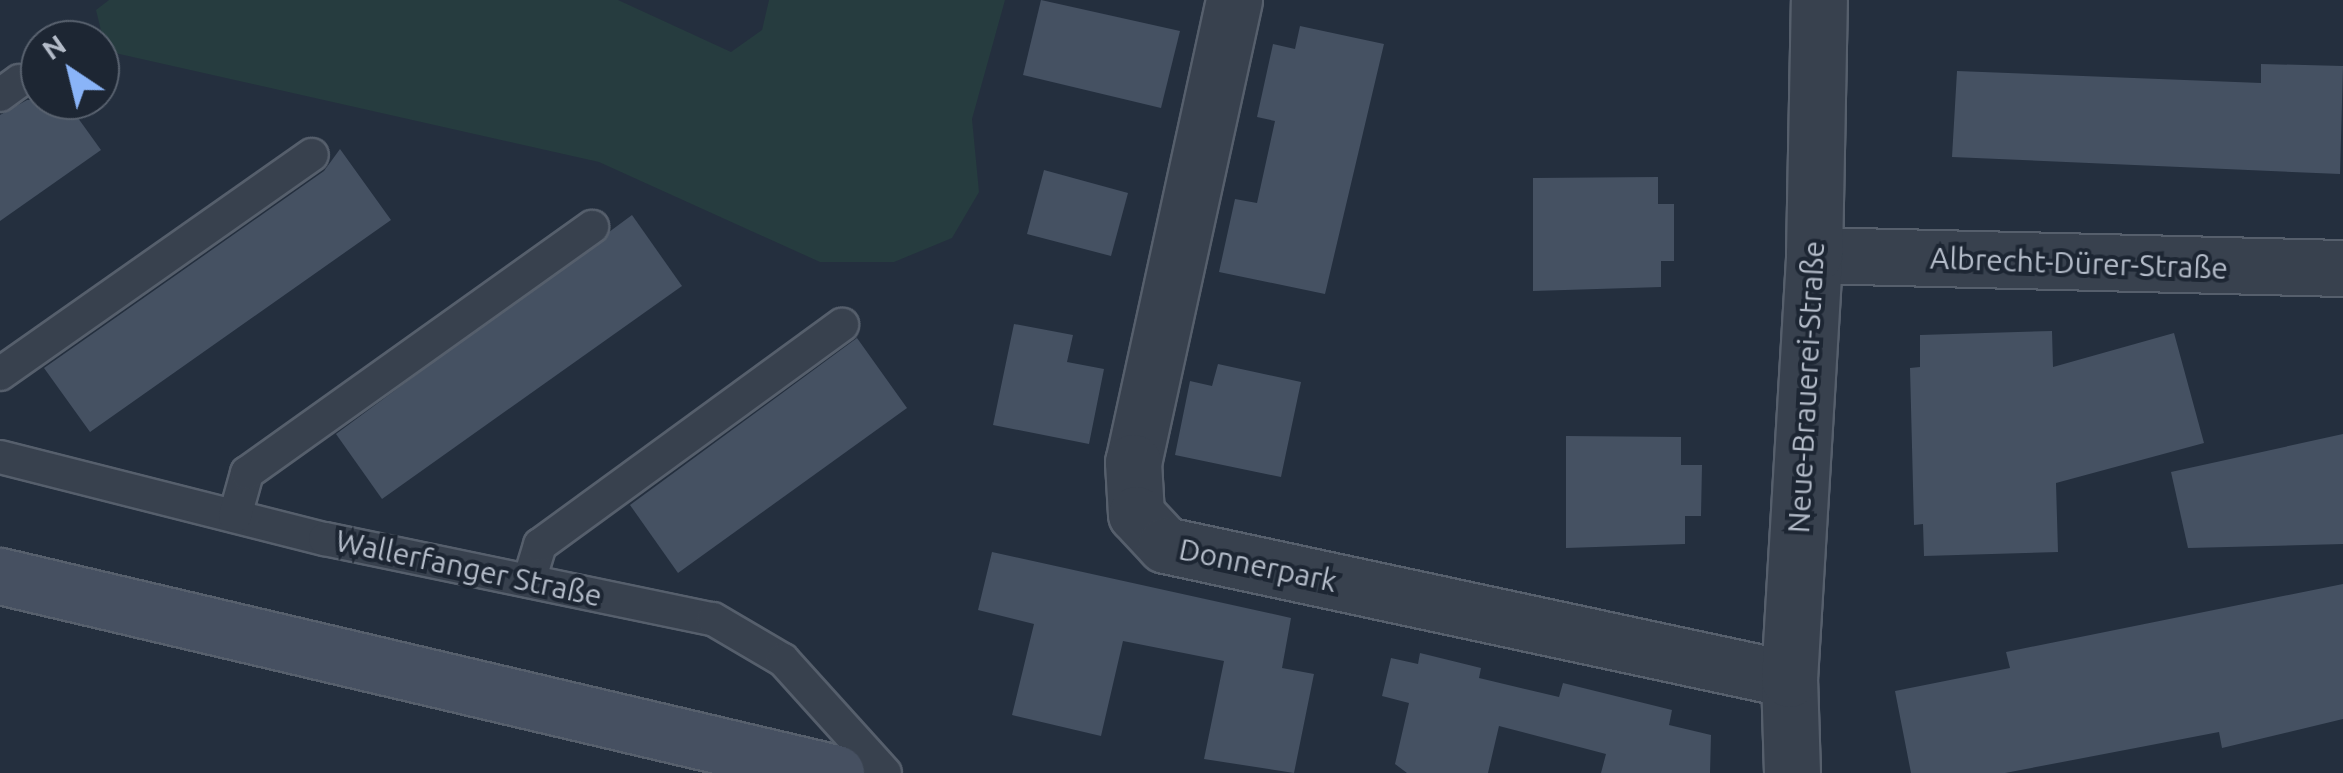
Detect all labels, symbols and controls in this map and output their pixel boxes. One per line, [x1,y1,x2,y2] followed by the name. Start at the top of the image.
[20,20,120,120] north arrow
[36,28,71,65] text: N
[1780,240,1832,534] street label: Neue-Brauerei-Straße
[1929,240,2229,286] street label: Albrecht-Dürer-Straße
[333,522,605,614] street label: Wallerfanger Straße
[1176,531,1340,599] street label: Donnerpark

